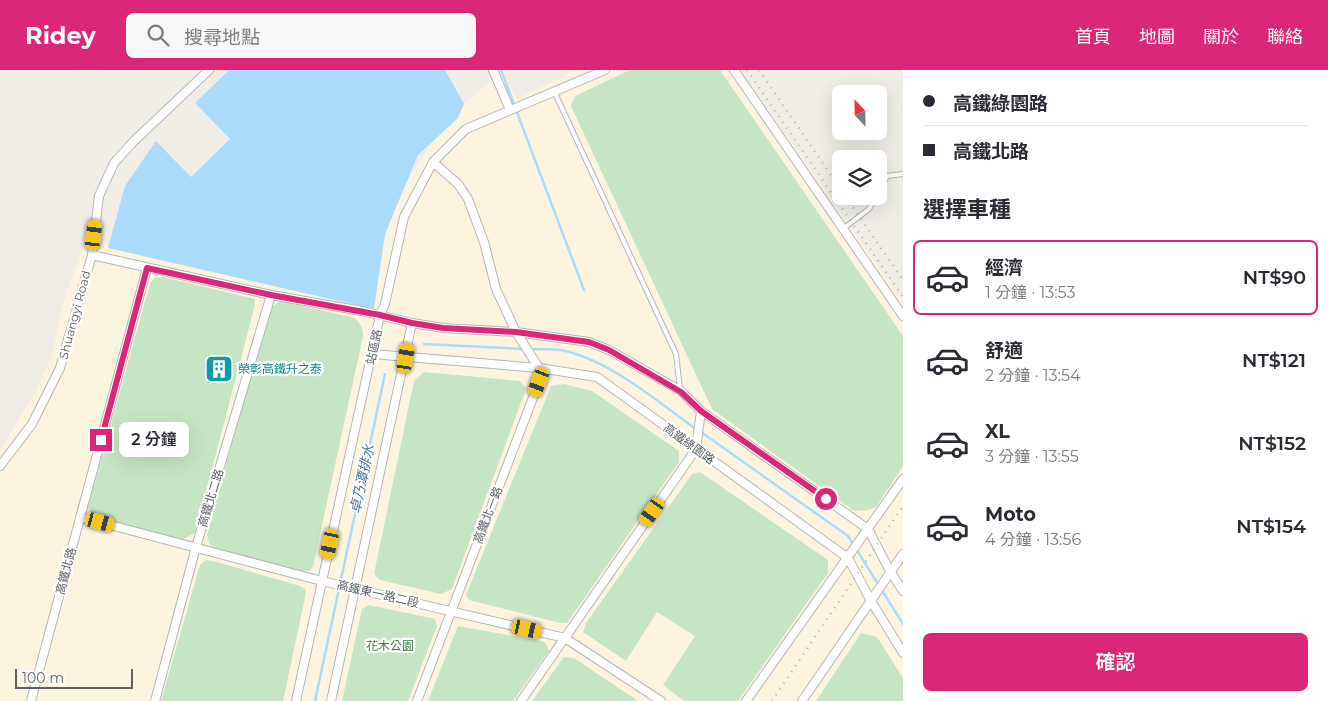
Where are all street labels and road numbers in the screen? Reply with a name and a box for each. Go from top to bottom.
street label: Shuangyi Road [55,269,94,361]
street label: 站區路 [362,328,385,366]
street label: 高鐵綠園路 [661,420,718,467]
street label: 高鐵北二路 [195,467,226,529]
street label: 高鐵北一路 [470,484,505,546]
street label: 高鐵北路 [52,546,79,596]
street label: 高鐵東一路二段 [335,577,421,610]

